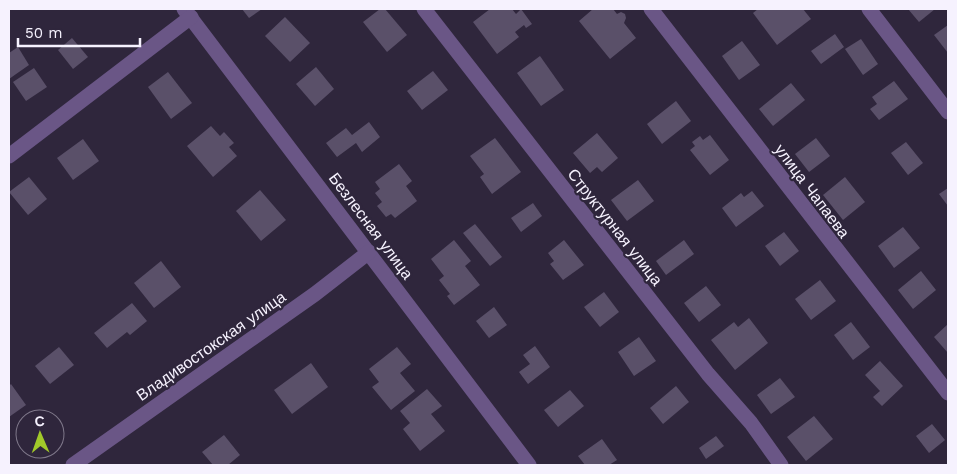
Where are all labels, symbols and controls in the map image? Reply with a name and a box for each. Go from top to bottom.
scale bar [18,15,140,47]
text: 50 m [25,24,62,42]
street label: улица Чапаева [771,140,854,242]
street label: Структурная улица [564,165,667,289]
street label: Безлесная улица [325,169,417,283]
street label: Владивостокская улица [133,287,289,405]
north arrow [15,409,65,459]
text: С [34,413,45,429]

